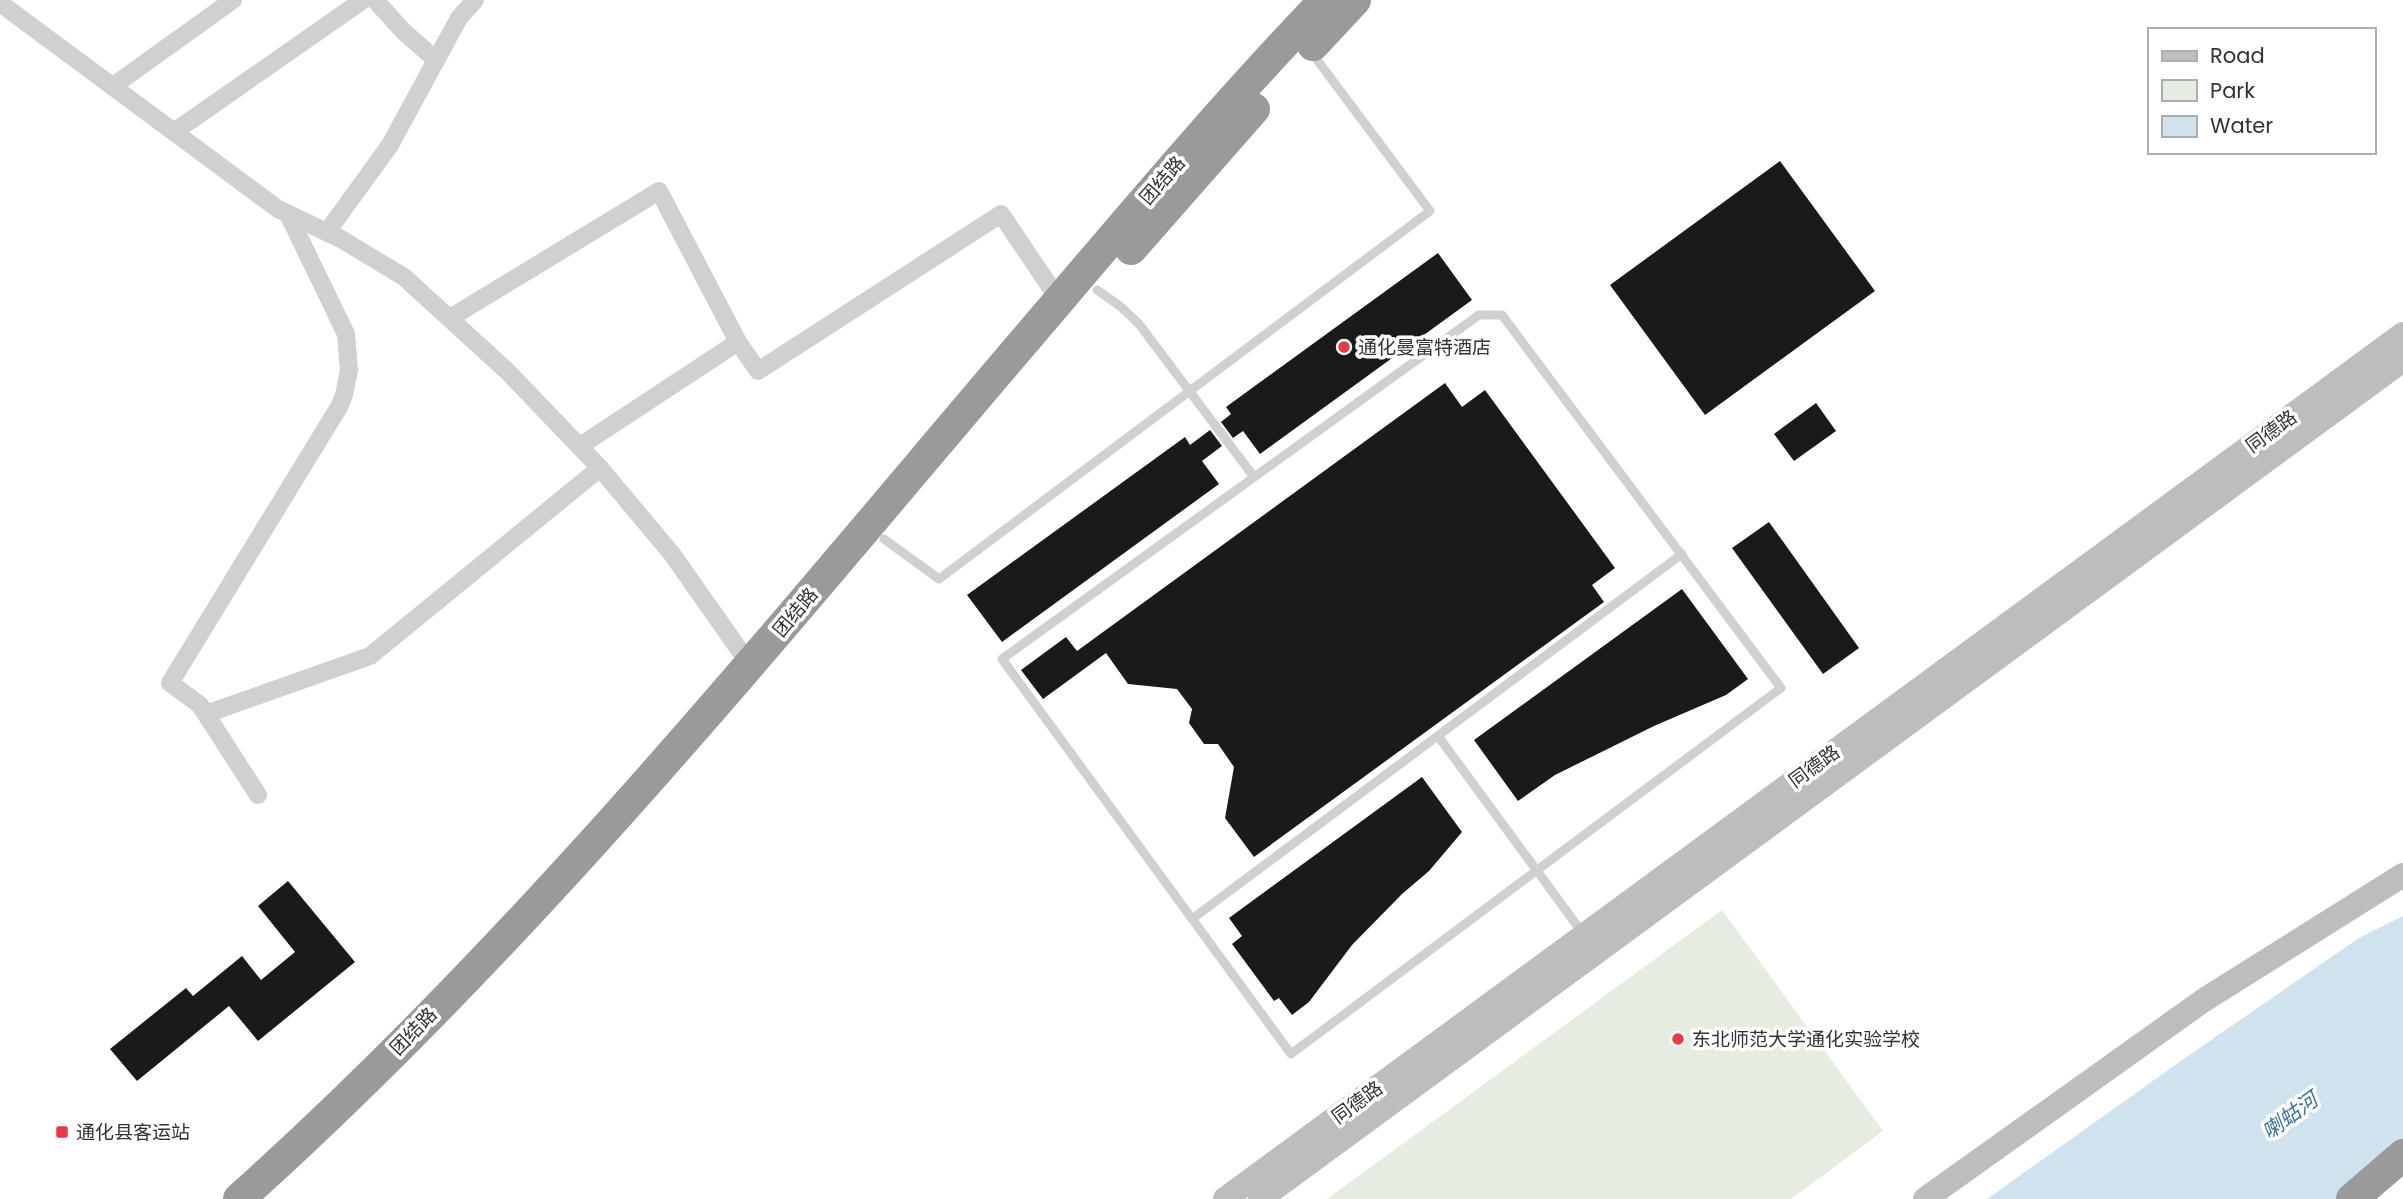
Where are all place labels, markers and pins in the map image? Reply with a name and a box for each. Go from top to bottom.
place label: 通化曼富特酒店 [1358,334,1491,361]
marker: 通化曼富特酒店 [1336,339,1352,355]
place label: 东北师范大学通化实验学校 [1692,1026,1920,1053]
marker: 东北师范大学通化实验学校 [1670,1031,1686,1047]
place label: 通化县客运站 [76,1119,190,1146]
marker: 通化县客运站 [54,1124,70,1140]

